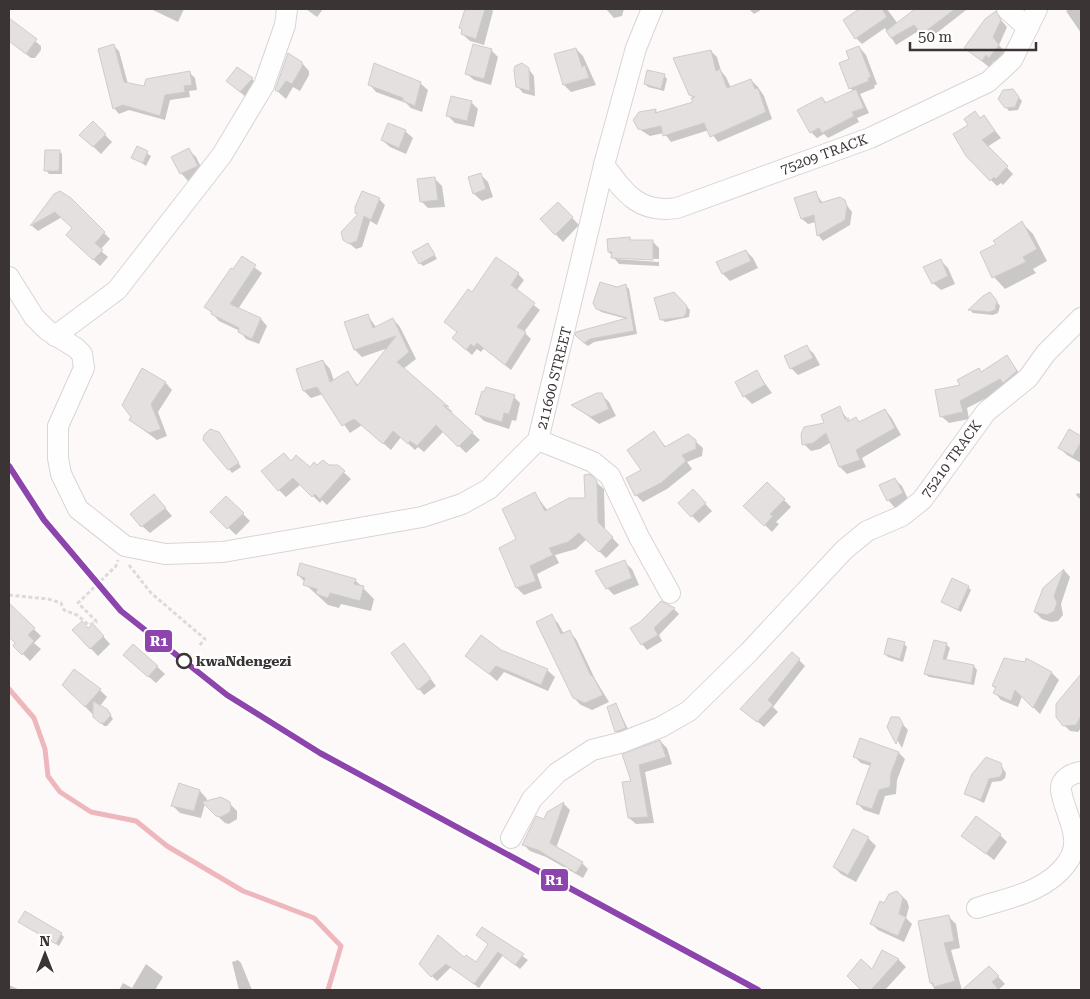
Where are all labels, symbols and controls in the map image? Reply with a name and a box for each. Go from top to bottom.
scale bar [910,20,1036,52]
text: 50 m [918,28,953,46]
street label: 75209 TRACK [778,131,870,177]
street label: 211600 STREET [533,325,575,431]
street label: 75210 TRACK [918,417,984,501]
line badge: R1 [144,629,173,653]
text: R1 [150,633,168,649]
marker: kwaNdengezi [176,653,192,669]
place label: kwaNdengezi [196,653,292,669]
line badge: R1 [540,868,569,892]
text: R1 [545,872,563,888]
north arrow [20,929,70,979]
text: N [40,933,51,949]

